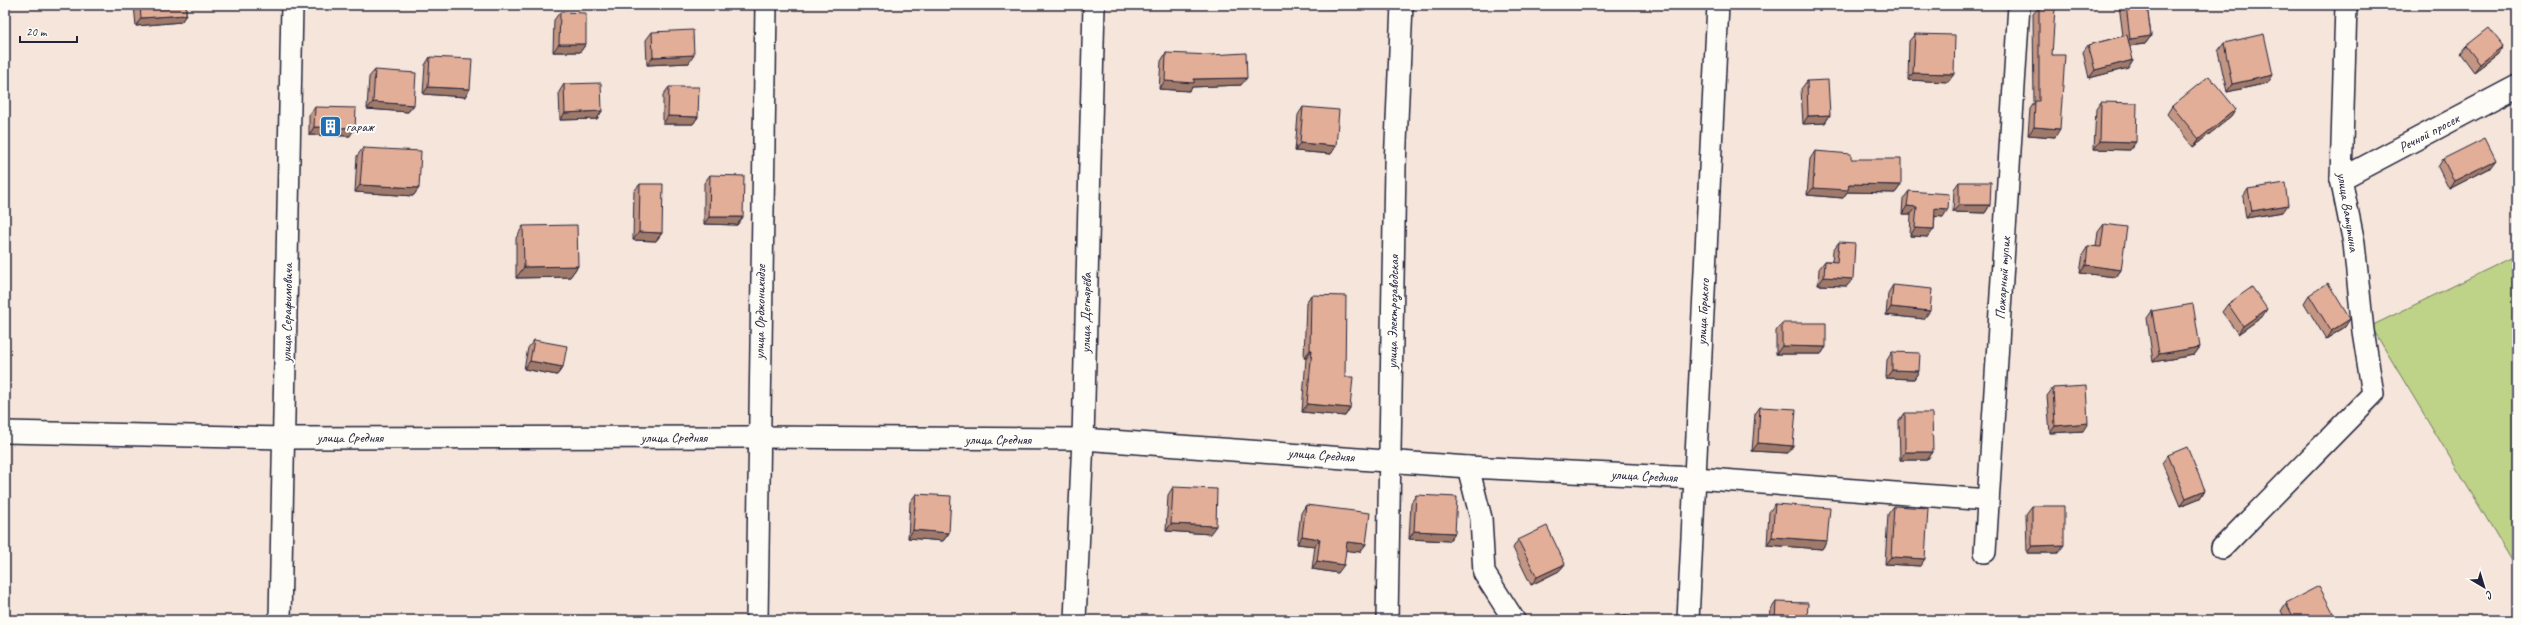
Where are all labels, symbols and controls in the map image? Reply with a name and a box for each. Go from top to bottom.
scale bar [20,18,77,44]
text: 20 m [26,24,48,40]
street label: Речной просек [2396,109,2464,156]
building icon: гараж [317,113,343,139]
place label: гараж [346,118,375,135]
street label: улица Ватутина [2333,170,2363,254]
street label: Пожарный тупик [1992,235,2014,320]
street label: улица Электрозаводская [1383,254,1403,370]
street label: улица Серафимовича [278,262,296,364]
street label: улица Орджоникидзе [751,263,769,360]
street label: улица Дегтярёва [1077,272,1095,354]
street label: улица Горького [1693,277,1713,347]
street label: улица Средняя [316,429,384,446]
street label: улица Средняя [640,429,708,446]
street label: улица Средняя [964,431,1032,448]
street label: улица Средняя [1286,444,1356,466]
street label: улица Средняя [1609,466,1679,486]
north arrow [2464,567,2504,607]
text: С [2482,588,2497,603]

